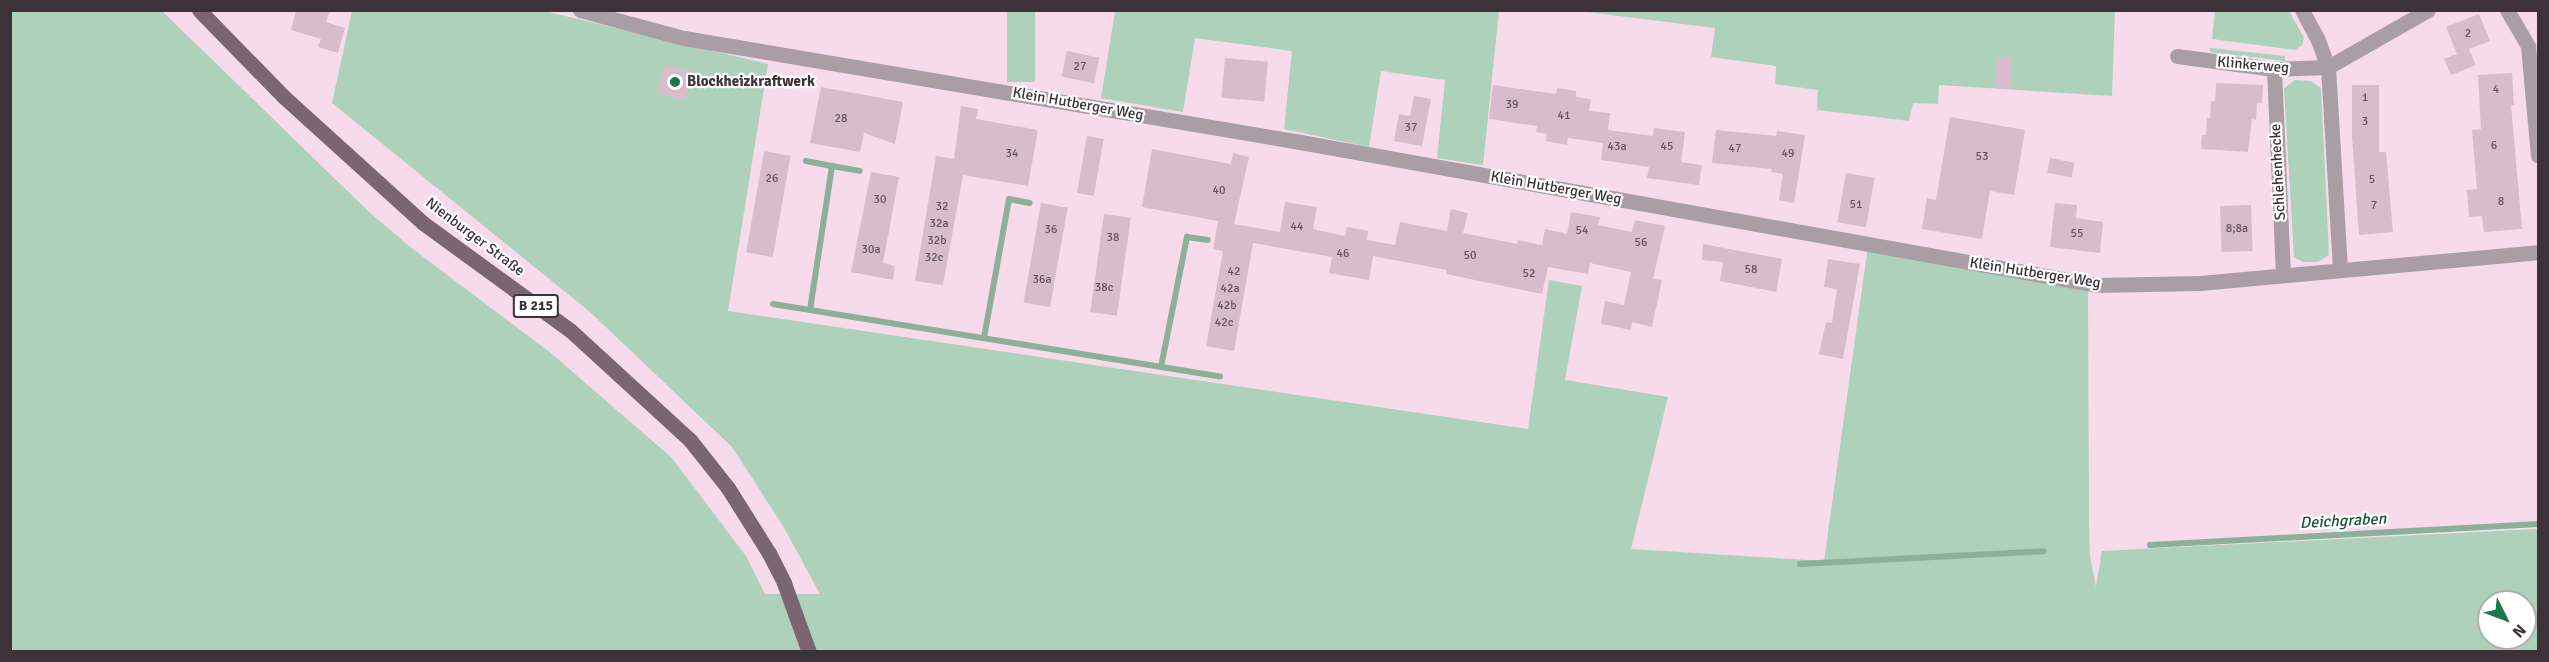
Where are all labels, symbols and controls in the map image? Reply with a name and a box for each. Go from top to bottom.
house number: 2 [2465,27,2471,41]
street label: Klinkerweg [2216,53,2290,77]
house number: 27 [1074,60,1086,74]
place label: Blockheizkraftwerk [687,73,815,91]
marker: Blockheizkraftwerk [668,75,682,89]
house number: 4 [2493,83,2499,97]
street label: Klein Hutberger Weg [1011,84,1145,124]
house number: 1 [2362,91,2368,105]
house number: 39 [1506,98,1518,112]
house number: 41 [1558,109,1570,123]
house number: 28 [835,112,847,126]
house number: 3 [2362,115,2368,129]
house number: 37 [1405,121,1417,135]
street label: Schlehenhecke [2266,123,2290,221]
house number: 6 [2491,139,2497,153]
house number: 43a [1607,140,1627,154]
house number: 45 [1661,140,1673,154]
house number: 47 [1729,142,1741,156]
house number: 34 [1006,147,1018,161]
house number: 49 [1782,147,1794,161]
house number: 53 [1976,150,1988,164]
street label: Klein Hutberger Weg [1489,168,1623,208]
house number: 26 [766,172,778,186]
house number: 5 [2369,173,2375,187]
house number: 40 [1213,184,1225,198]
house number: 30 [874,193,886,207]
street label: Nienburger Straße [422,194,528,280]
house number: 8 [2498,195,2504,209]
house number: 51 [1850,198,1862,212]
house number: 7 [2371,199,2377,213]
house number: 32 [936,200,948,214]
house number: 32a [929,217,949,231]
house number: 44 [1291,220,1303,234]
house number: 8;8a [2226,222,2248,236]
house number: 36 [1045,223,1057,237]
house number: 54 [1576,224,1588,238]
house number: 55 [2071,227,2083,241]
house number: 38 [1107,231,1119,245]
house number: 32b [927,234,947,248]
house number: 56 [1635,236,1647,250]
house number: 30a [861,243,881,257]
house number: 46 [1337,247,1349,261]
house number: 50 [1464,249,1476,263]
house number: 32c [925,251,943,265]
street label: Klein Hutberger Weg [1968,254,2102,292]
house number: 58 [1745,263,1757,277]
house number: 42 [1228,265,1240,279]
house number: 52 [1523,267,1535,281]
house number: 36a [1032,273,1052,287]
house number: 38c [1095,281,1113,295]
house number: 42a [1220,282,1240,296]
road number: B 215 [512,295,560,317]
house number: 42b [1217,299,1237,313]
house number: 42c [1215,316,1233,330]
water label: Deichgraben [2299,509,2387,533]
north arrow [2477,590,2537,650]
text: N [2508,620,2530,642]

